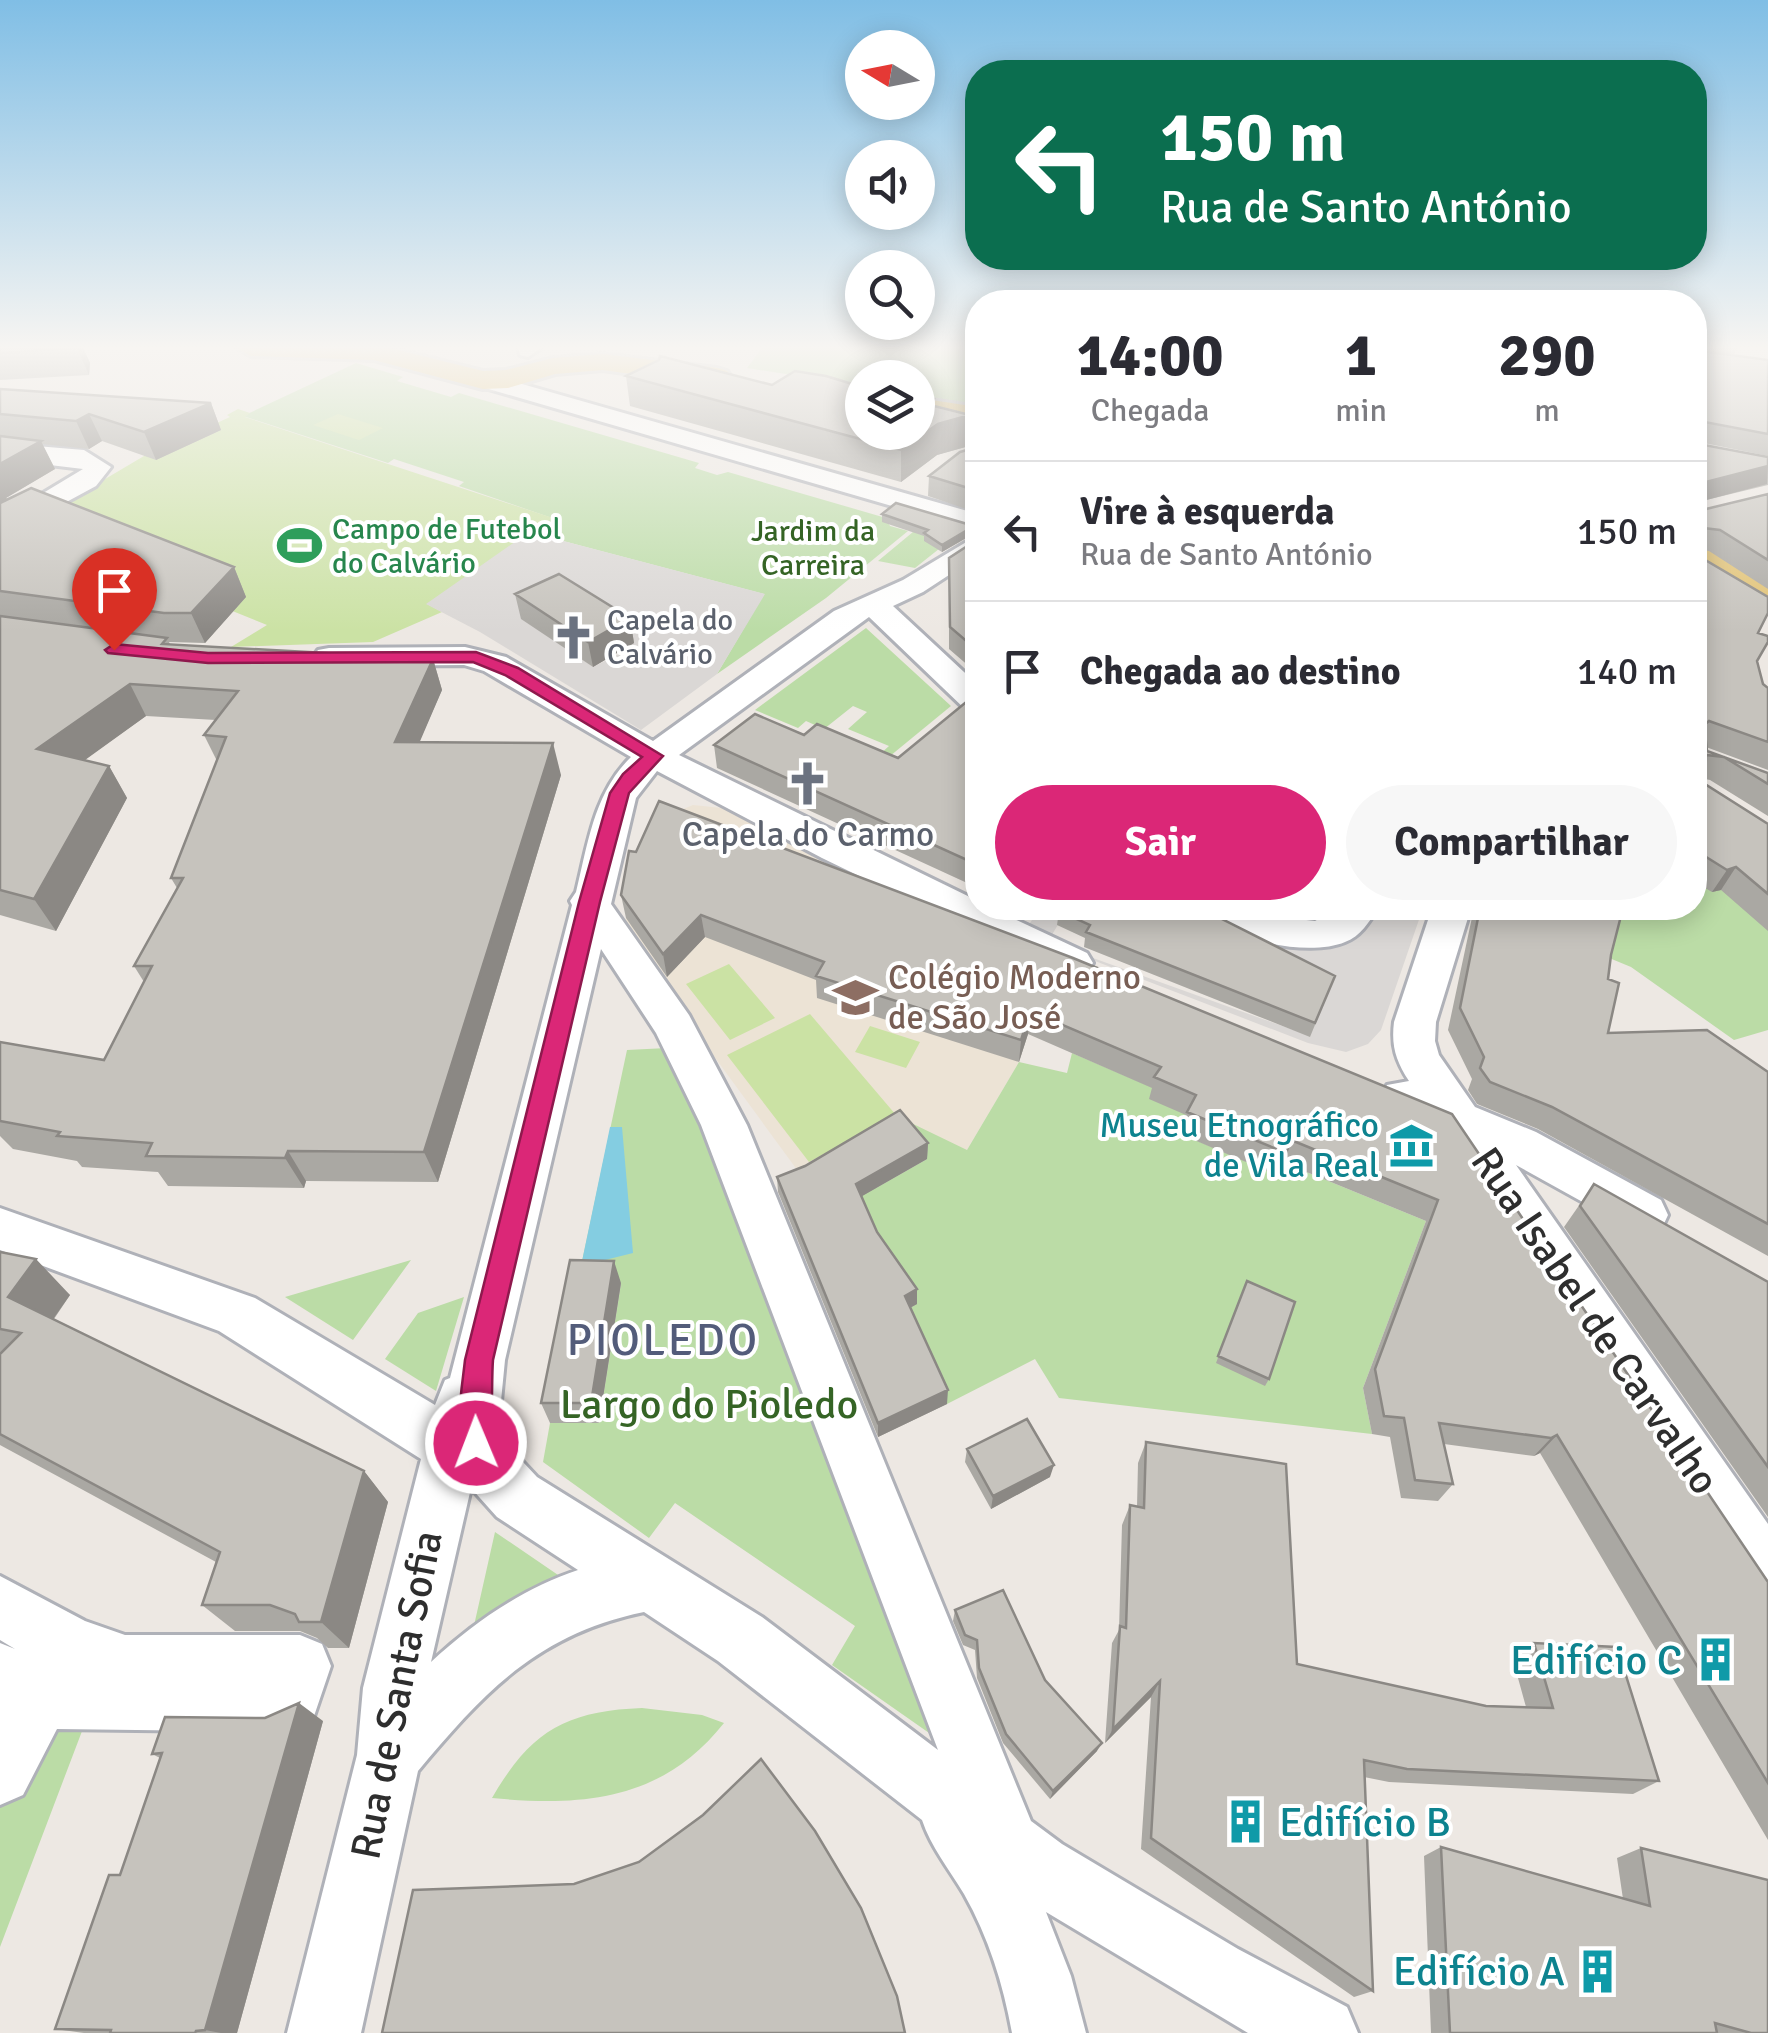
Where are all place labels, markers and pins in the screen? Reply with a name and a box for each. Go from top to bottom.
place label: Campo de Futebol do Calvário [332,511,561,582]
sports icon: Campo de Futebol do Calvário [275,522,323,570]
pin [72,548,157,651]
place label: Capela do Calvário [607,602,733,673]
church icon: Capela do Calvário [550,613,598,661]
church icon: Capela do Carmo [784,760,832,808]
place label: Capela do Carmo [682,813,934,856]
place label: Colégio Moderno de São José [888,956,1141,1039]
school or university icon: Colégio Moderno de São José [831,973,879,1021]
place label: Museu Etnográfico de Vila Real [1099,1104,1379,1187]
museum icon: Museu Etnográfico de Vila Real [1388,1121,1436,1169]
place label: Edifício C [1510,1635,1682,1686]
building icon: Edifício C [1691,1636,1739,1684]
place label: Edifício B [1279,1797,1451,1848]
building icon: Edifício B [1222,1798,1270,1846]
place label: Edifício A [1393,1946,1565,1997]
building icon: Edifício A [1574,1947,1622,1995]

